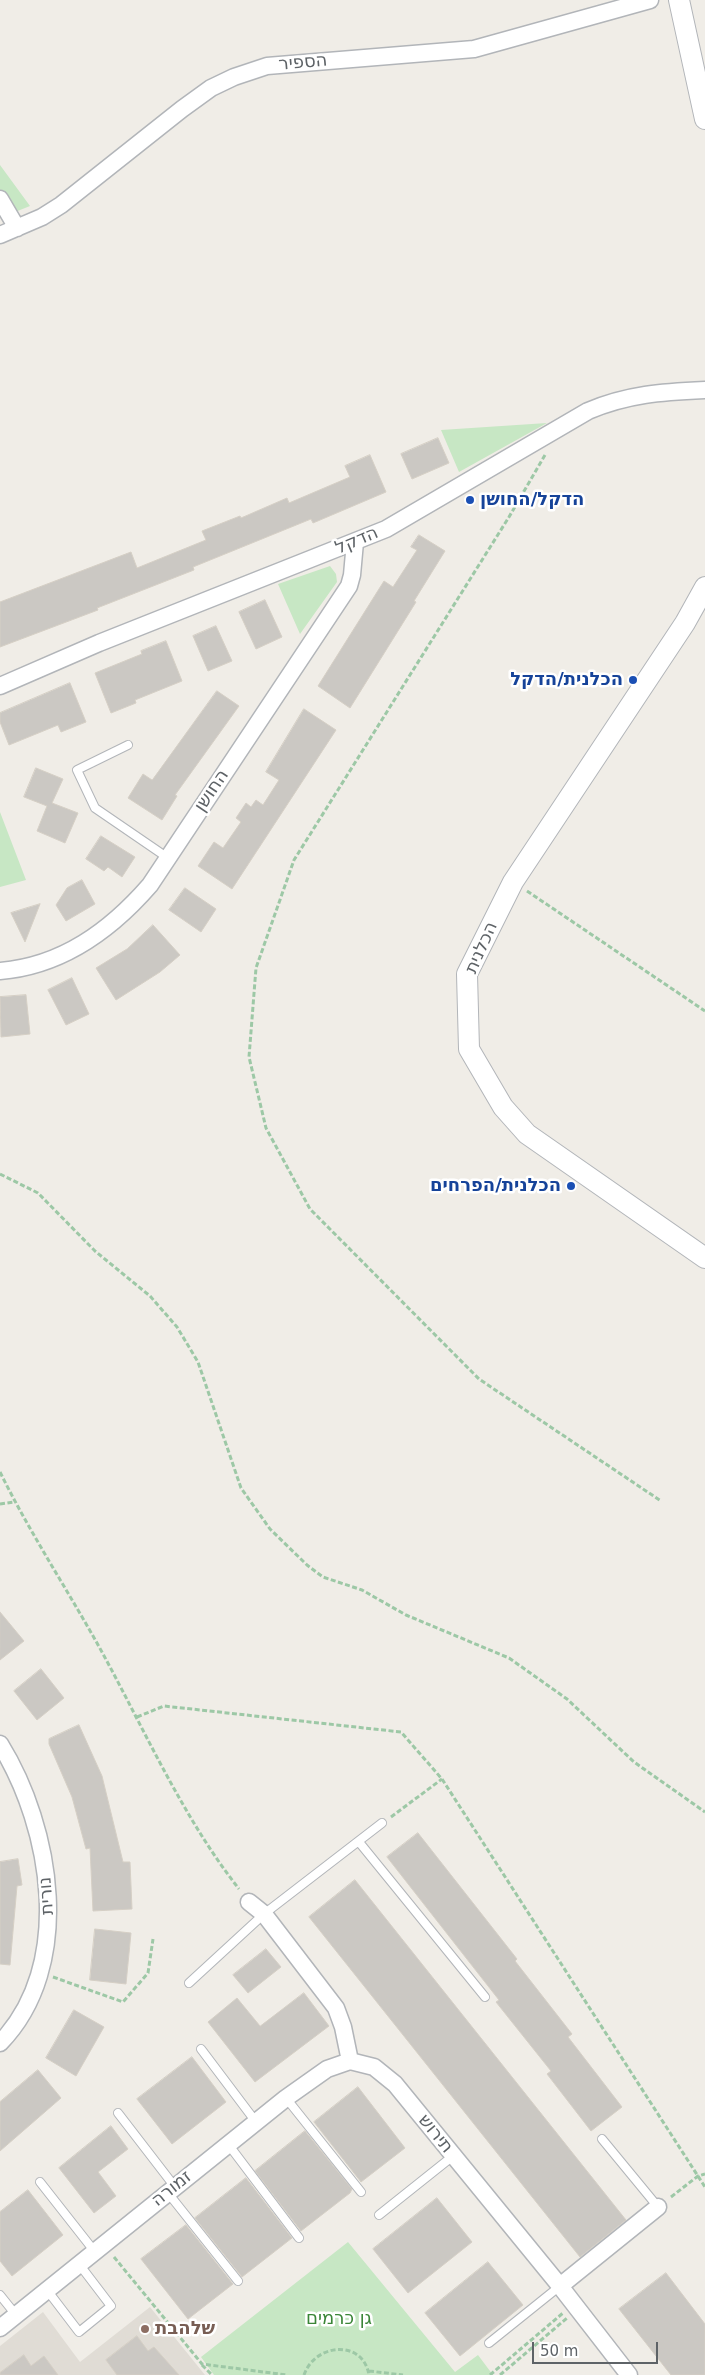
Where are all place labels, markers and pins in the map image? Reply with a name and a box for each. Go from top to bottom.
place label: הדקל/החושן [480,489,584,511]
marker: הדקל/החושן [464,494,476,506]
place label: הכלנית/הדקל [510,669,623,691]
marker: הכלנית/הדקל [627,674,639,686]
place label: הכלנית/הפרחים [430,1175,561,1197]
marker: הכלנית/הפרחים [565,1180,577,1192]
place label: שלהבת [155,2318,215,2340]
marker: שלהבת [139,2323,151,2335]

